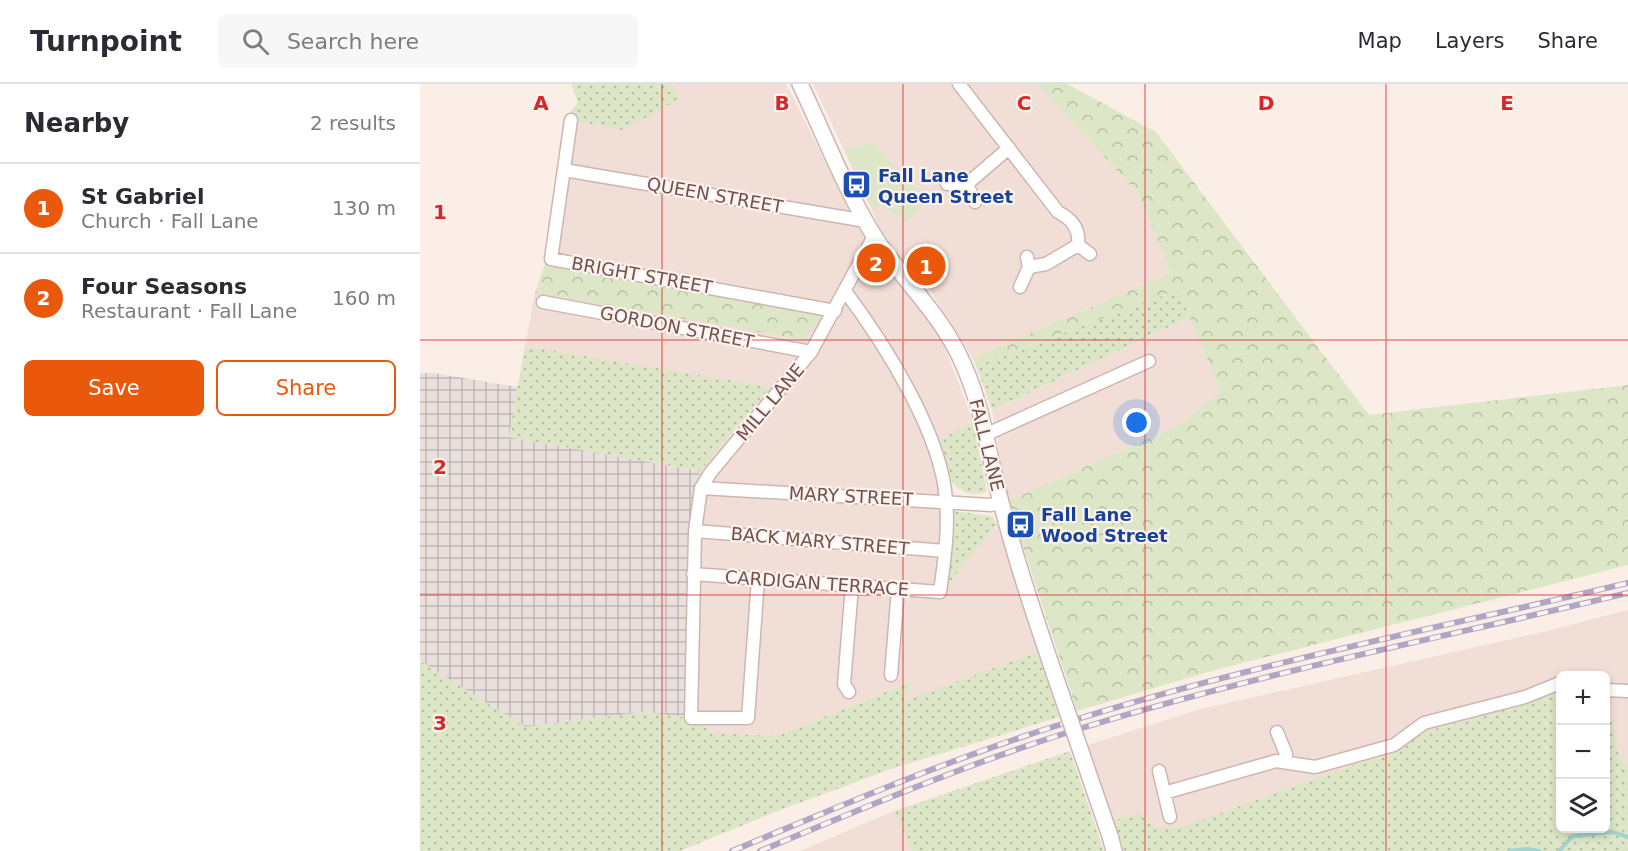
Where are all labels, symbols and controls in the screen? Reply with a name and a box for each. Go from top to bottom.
search box [218,14,638,68]
text: Turnpoint [30,25,182,58]
icon: search [239,25,272,58]
text: Search here [287,29,419,54]
text: Map [1358,29,1402,53]
text: Layers [1435,29,1504,53]
text: Share [1537,29,1598,53]
text: A [533,91,549,115]
text: B [774,91,790,115]
text: C [1017,91,1031,115]
text: D [1258,91,1274,115]
text: E [1500,91,1514,115]
text: Nearby [24,108,129,138]
text: 2 results [310,111,396,135]
place label: Fall Lane Queen Street [878,165,1013,207]
bus stop icon: Fall Lane Queen Street [841,169,873,201]
street label: QUEEN STREET [645,173,786,217]
text: St Gabriel [81,184,205,209]
text: 1 [37,196,50,220]
text: 130 m [332,196,396,220]
text: 1 [433,200,447,224]
text: Church · Fall Lane [81,209,259,233]
pin: 2 [856,240,896,285]
pin: 1 [906,244,946,288]
street label: BRIGHT STREET [570,252,715,298]
text: Four Seasons [81,274,247,299]
text: 2 [37,286,50,310]
text: 160 m [332,286,396,310]
text: Restaurant · Fall Lane [81,299,297,323]
street label: GORDON STREET [598,302,757,352]
street label: MILL LANE [732,359,808,445]
button: Save [24,360,204,416]
button: Share [216,360,396,416]
street label: FALL LANE [965,397,1009,493]
your location [1122,408,1151,437]
text: 2 [433,455,447,479]
street label: MARY STREET [788,482,915,510]
place label: Fall Lane Wood Street [1041,504,1168,546]
bus stop icon: Fall Lane Wood Street [1004,508,1036,540]
street label: BACK MARY STREET [730,523,911,559]
street label: CARDIGAN TERRACE [724,566,910,600]
map controls [1556,671,1610,833]
button: + [1556,671,1610,725]
text: 3 [433,711,447,735]
button: − [1556,725,1610,779]
button: layers [1556,779,1610,833]

